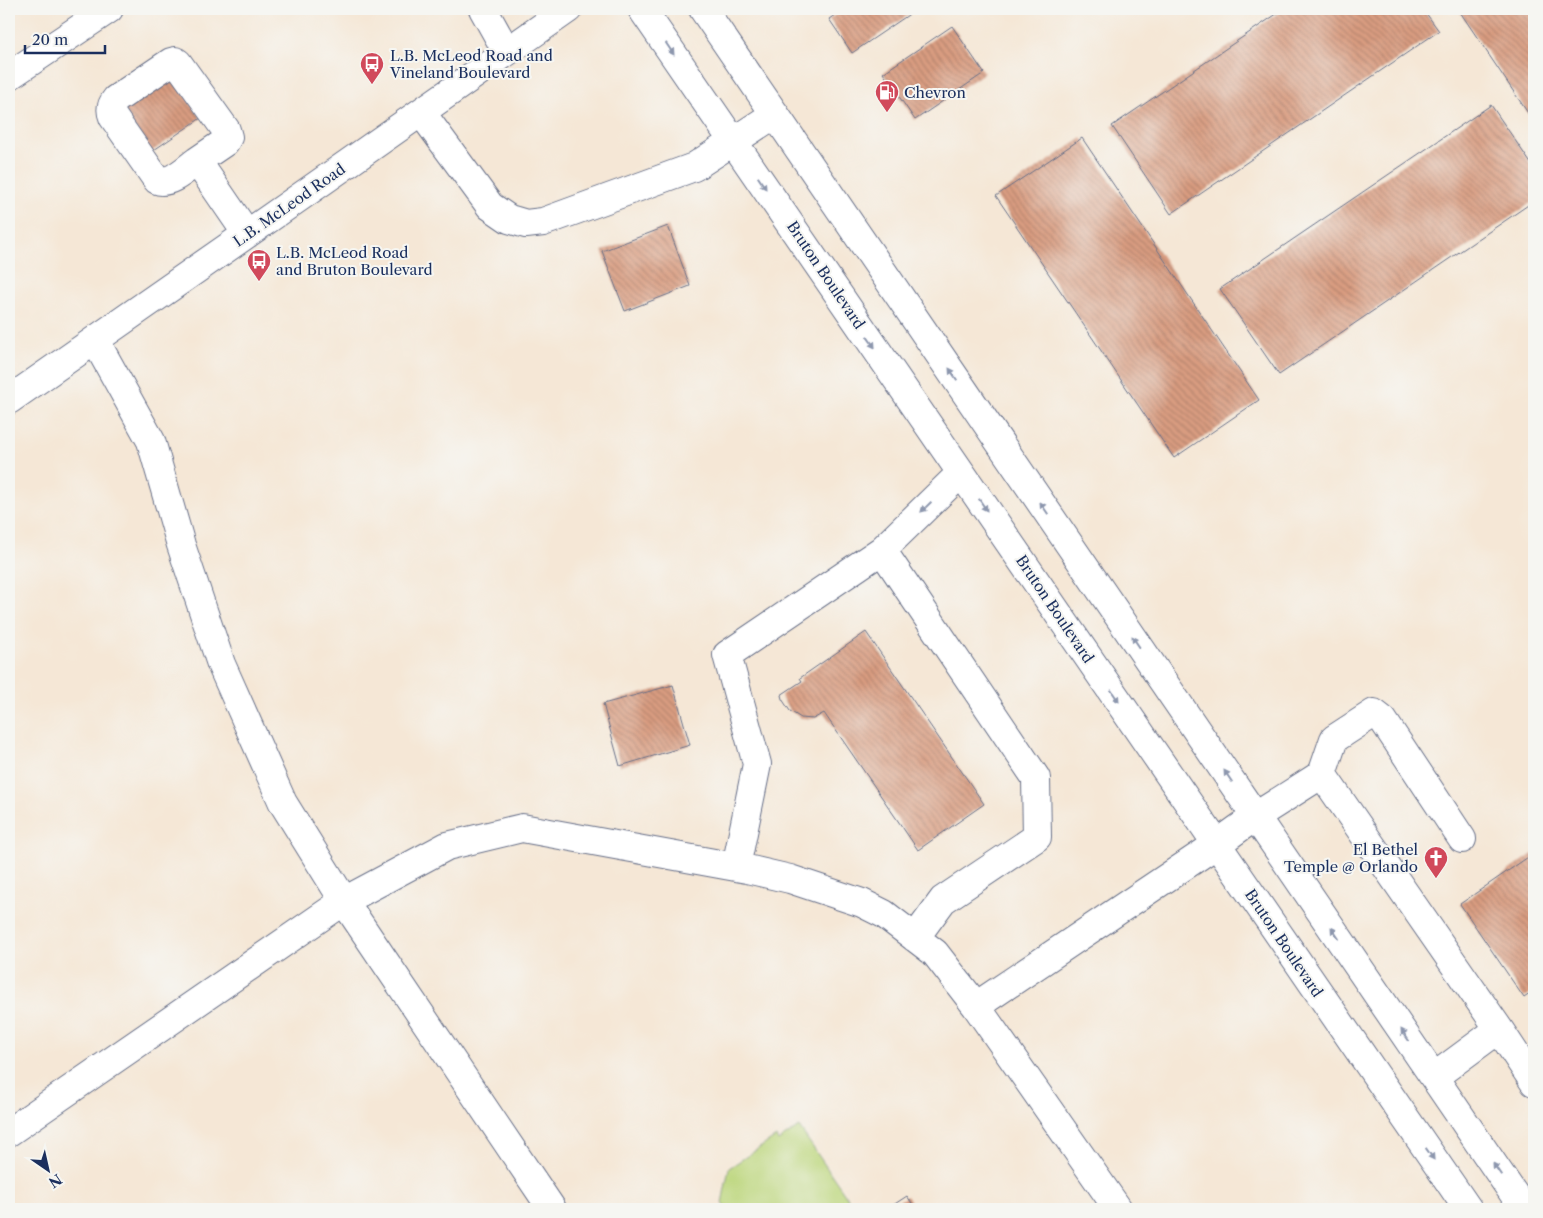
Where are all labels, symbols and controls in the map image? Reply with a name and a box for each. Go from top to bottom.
scale bar [25,22,105,54]
text: 20 m [32,30,68,49]
one-way arrow [665,42,675,56]
place label: L.B. McLeod Road and Vineland Boulevard [389,46,553,82]
bus stop icon: L.B. McLeod Road and Vineland Boulevard [359,51,385,85]
fuel station icon: Chevron [874,79,900,113]
place label: Chevron [904,83,967,102]
street label: L.B. McLeod Road [229,159,349,251]
one-way arrow [757,176,767,190]
street label: Bruton Boulevard [783,217,869,333]
place label: L.B. McLeod Road and Bruton Boulevard [276,243,433,279]
bus stop icon: L.B. McLeod Road and Bruton Boulevard [246,248,272,282]
one-way arrow [866,335,876,349]
one-way arrow [948,367,958,380]
one-way arrow [978,498,988,511]
one-way arrow [921,501,933,513]
one-way arrow [1039,501,1049,515]
street label: Bruton Boulevard [1012,551,1098,667]
one-way arrow [1131,635,1141,649]
one-way arrow [1110,690,1120,703]
one-way arrow [1223,769,1233,783]
place label: El Bethel Temple @ Orlando [1284,840,1419,876]
church icon: El Bethel Temple @ Orlando [1423,845,1449,879]
street label: Bruton Boulevard [1241,885,1327,1001]
one-way arrow [1330,926,1340,939]
one-way arrow [1400,1028,1410,1042]
north arrow [22,1146,72,1196]
one-way arrow [1425,1148,1435,1161]
one-way arrow [1492,1162,1502,1176]
text: N [45,1170,65,1192]

